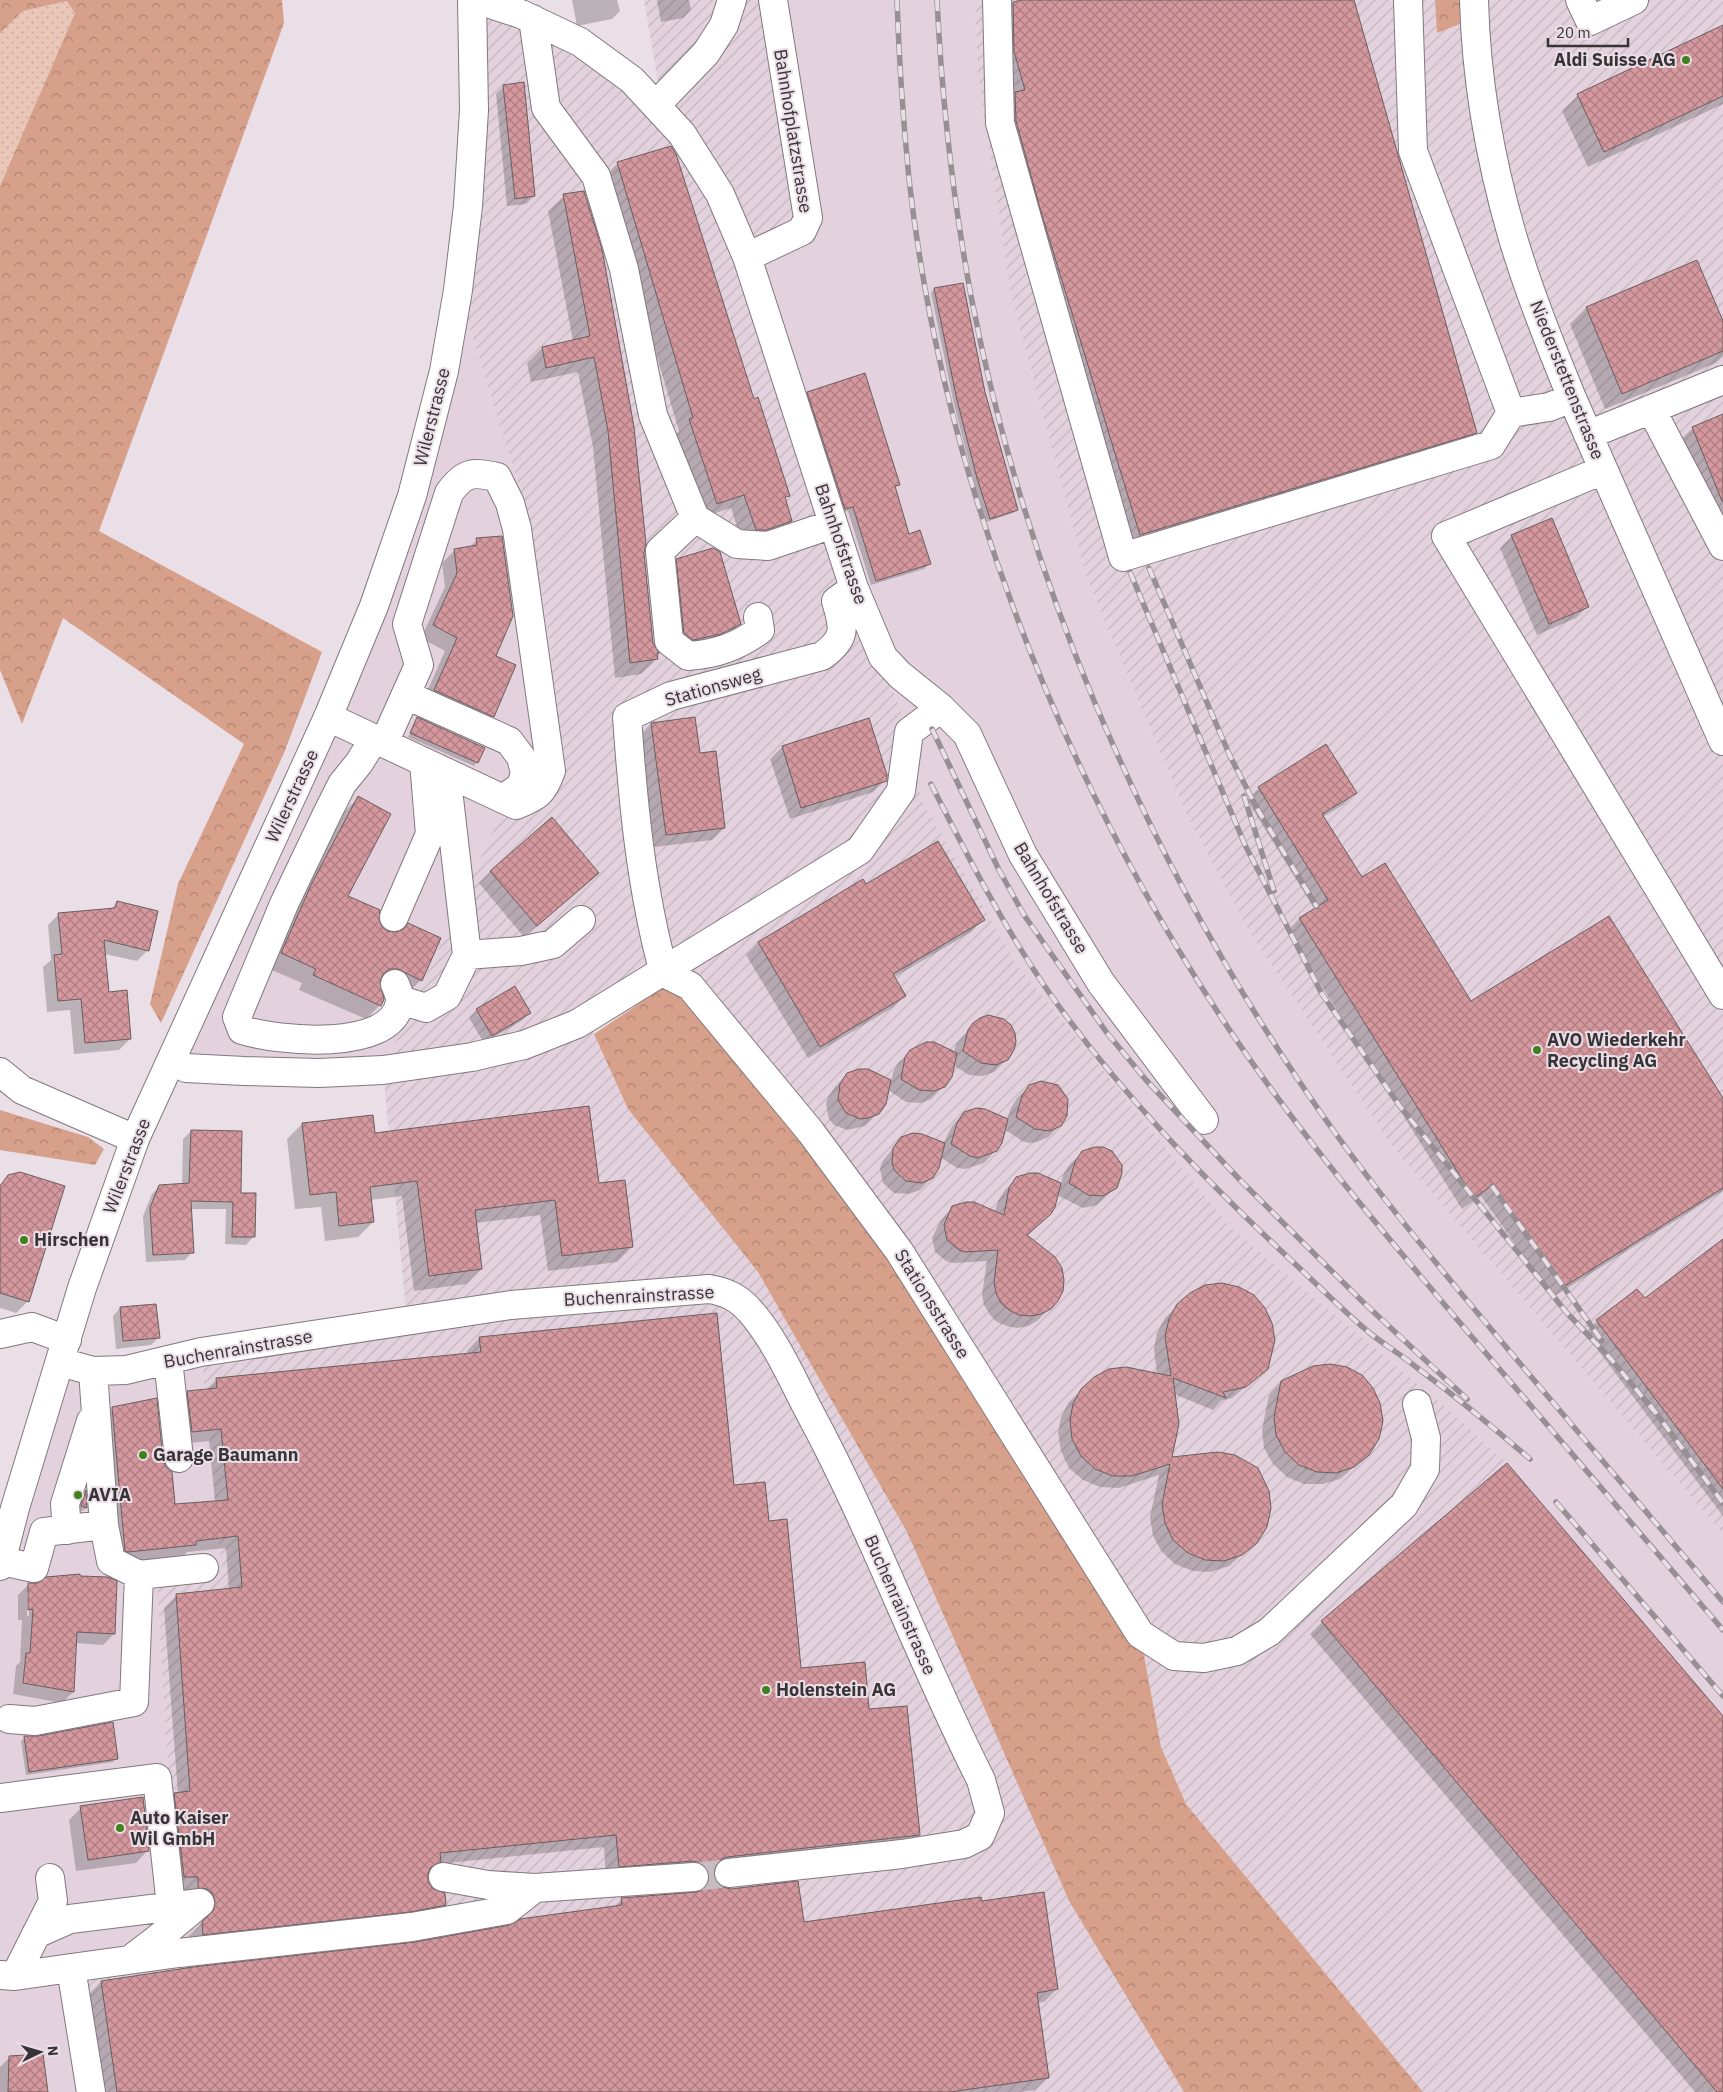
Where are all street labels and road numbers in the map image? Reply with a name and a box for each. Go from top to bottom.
street label: Bahnhofplatzstrasse [769,47,818,215]
street label: Niederstettenstrasse [1525,297,1610,463]
street label: Wilerstrasse [408,365,455,468]
street label: Bahnhofstrasse [810,480,873,607]
street label: Stationsweg [662,662,764,711]
street label: Wilerstrasse [260,745,323,846]
street label: Bahnhofstrasse [1009,838,1094,958]
street label: Wilerstrasse [98,1115,155,1217]
street label: Stationsstrasse [890,1245,975,1363]
street label: Buchenrainstrasse [563,1280,715,1311]
street label: Buchenrainstrasse [162,1324,314,1373]
street label: Buchenrainstrasse [859,1531,942,1678]

